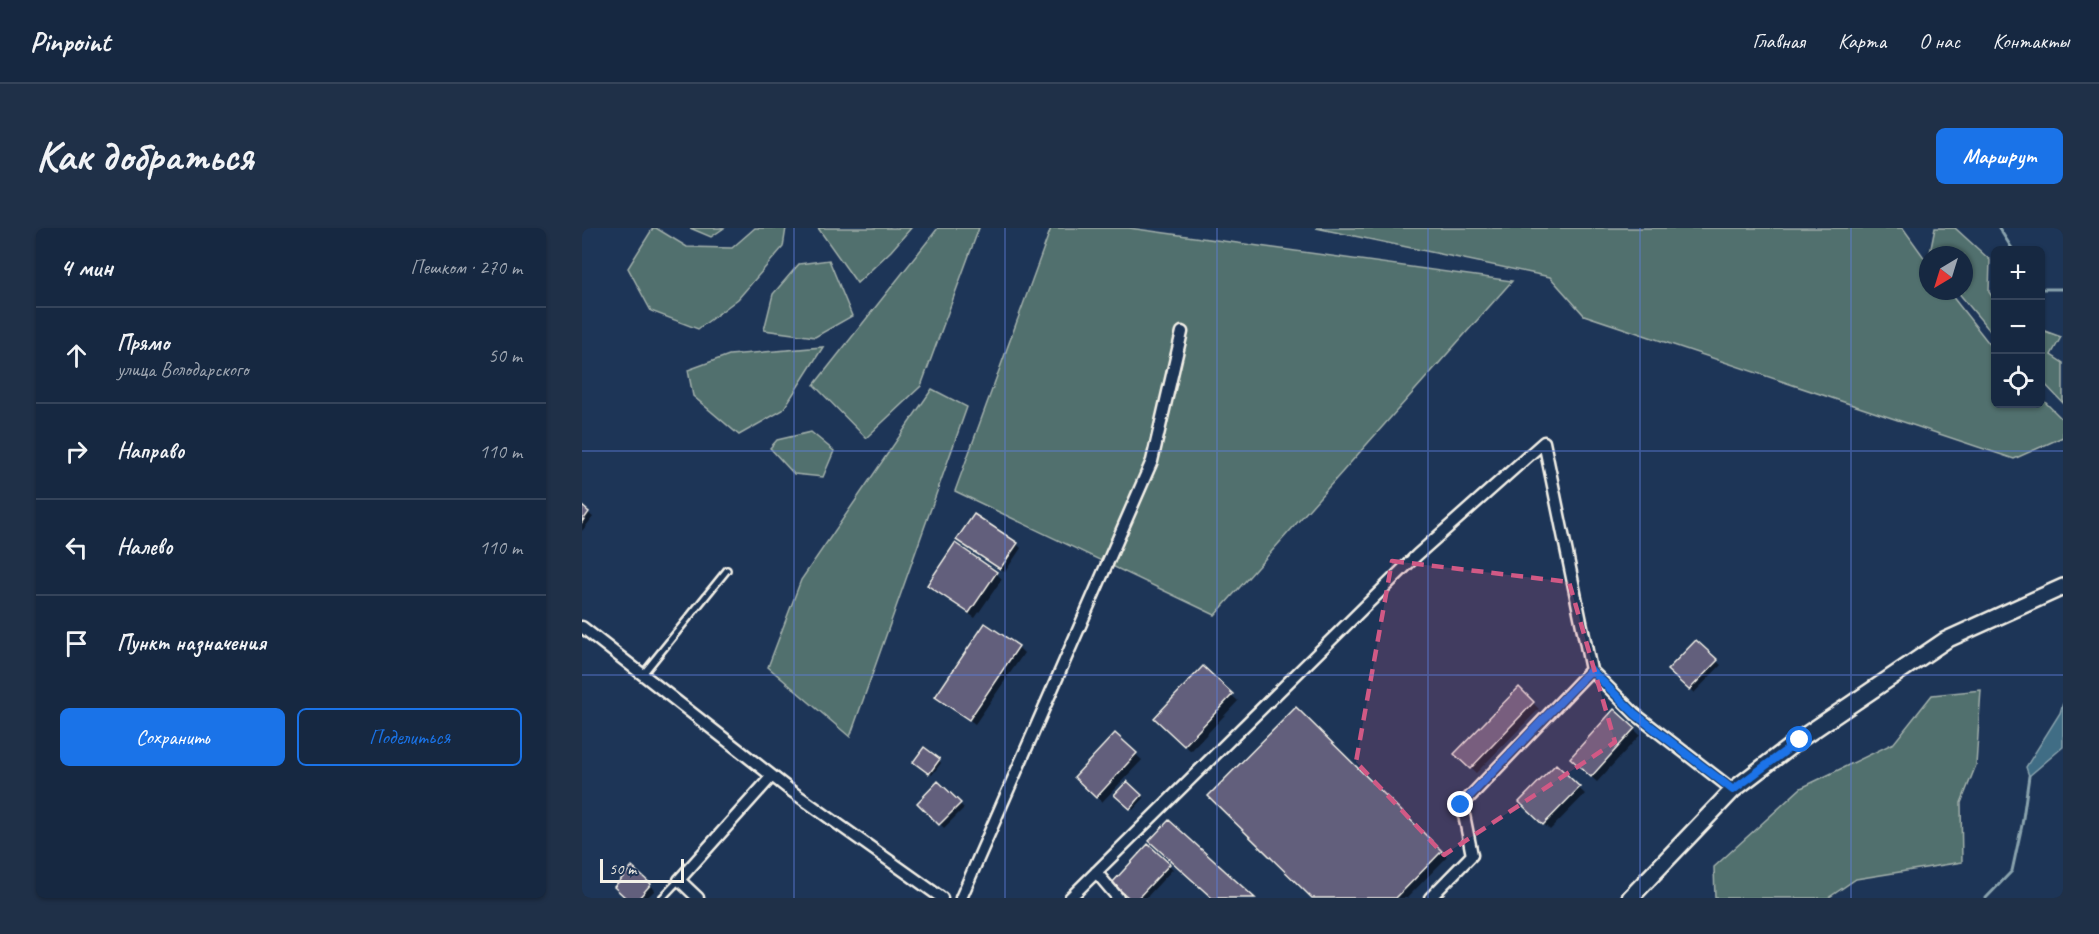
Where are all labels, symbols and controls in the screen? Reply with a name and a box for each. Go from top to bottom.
text: Pinpoint [30,24,110,59]
text: Главная [1752,28,1805,54]
text: Карта [1838,28,1886,54]
text: О нас [1919,28,1960,54]
text: Контакты [1993,28,2069,54]
button: Маршрут [1936,128,2063,184]
text: Как добраться [36,130,253,183]
north arrow [1919,246,1973,300]
map controls [1991,246,2045,408]
button: + [1991,246,2045,300]
text: 4 мин [60,251,113,284]
text: Пешком · 270 m [410,255,522,280]
button: − [1991,300,2045,354]
text: Прямо [117,329,169,357]
icon: ahead [60,339,93,372]
text: 50 m [488,343,522,368]
button: locate [1991,354,2045,408]
text: улица Володарского [117,357,248,382]
icon: right [60,435,93,468]
text: Направо [117,437,184,465]
text: 110 m [479,439,522,464]
icon: left [60,531,93,564]
text: Налево [117,533,173,561]
text: 110 m [479,535,522,560]
icon: arrive [60,627,93,660]
text: Пункт назначения [117,629,266,657]
button: Сохранить [60,708,285,766]
button: Поделиться [297,708,522,766]
route start [1786,726,1812,752]
route end [1447,791,1473,817]
scale bar [600,856,684,884]
text: 50 m [609,859,636,879]

